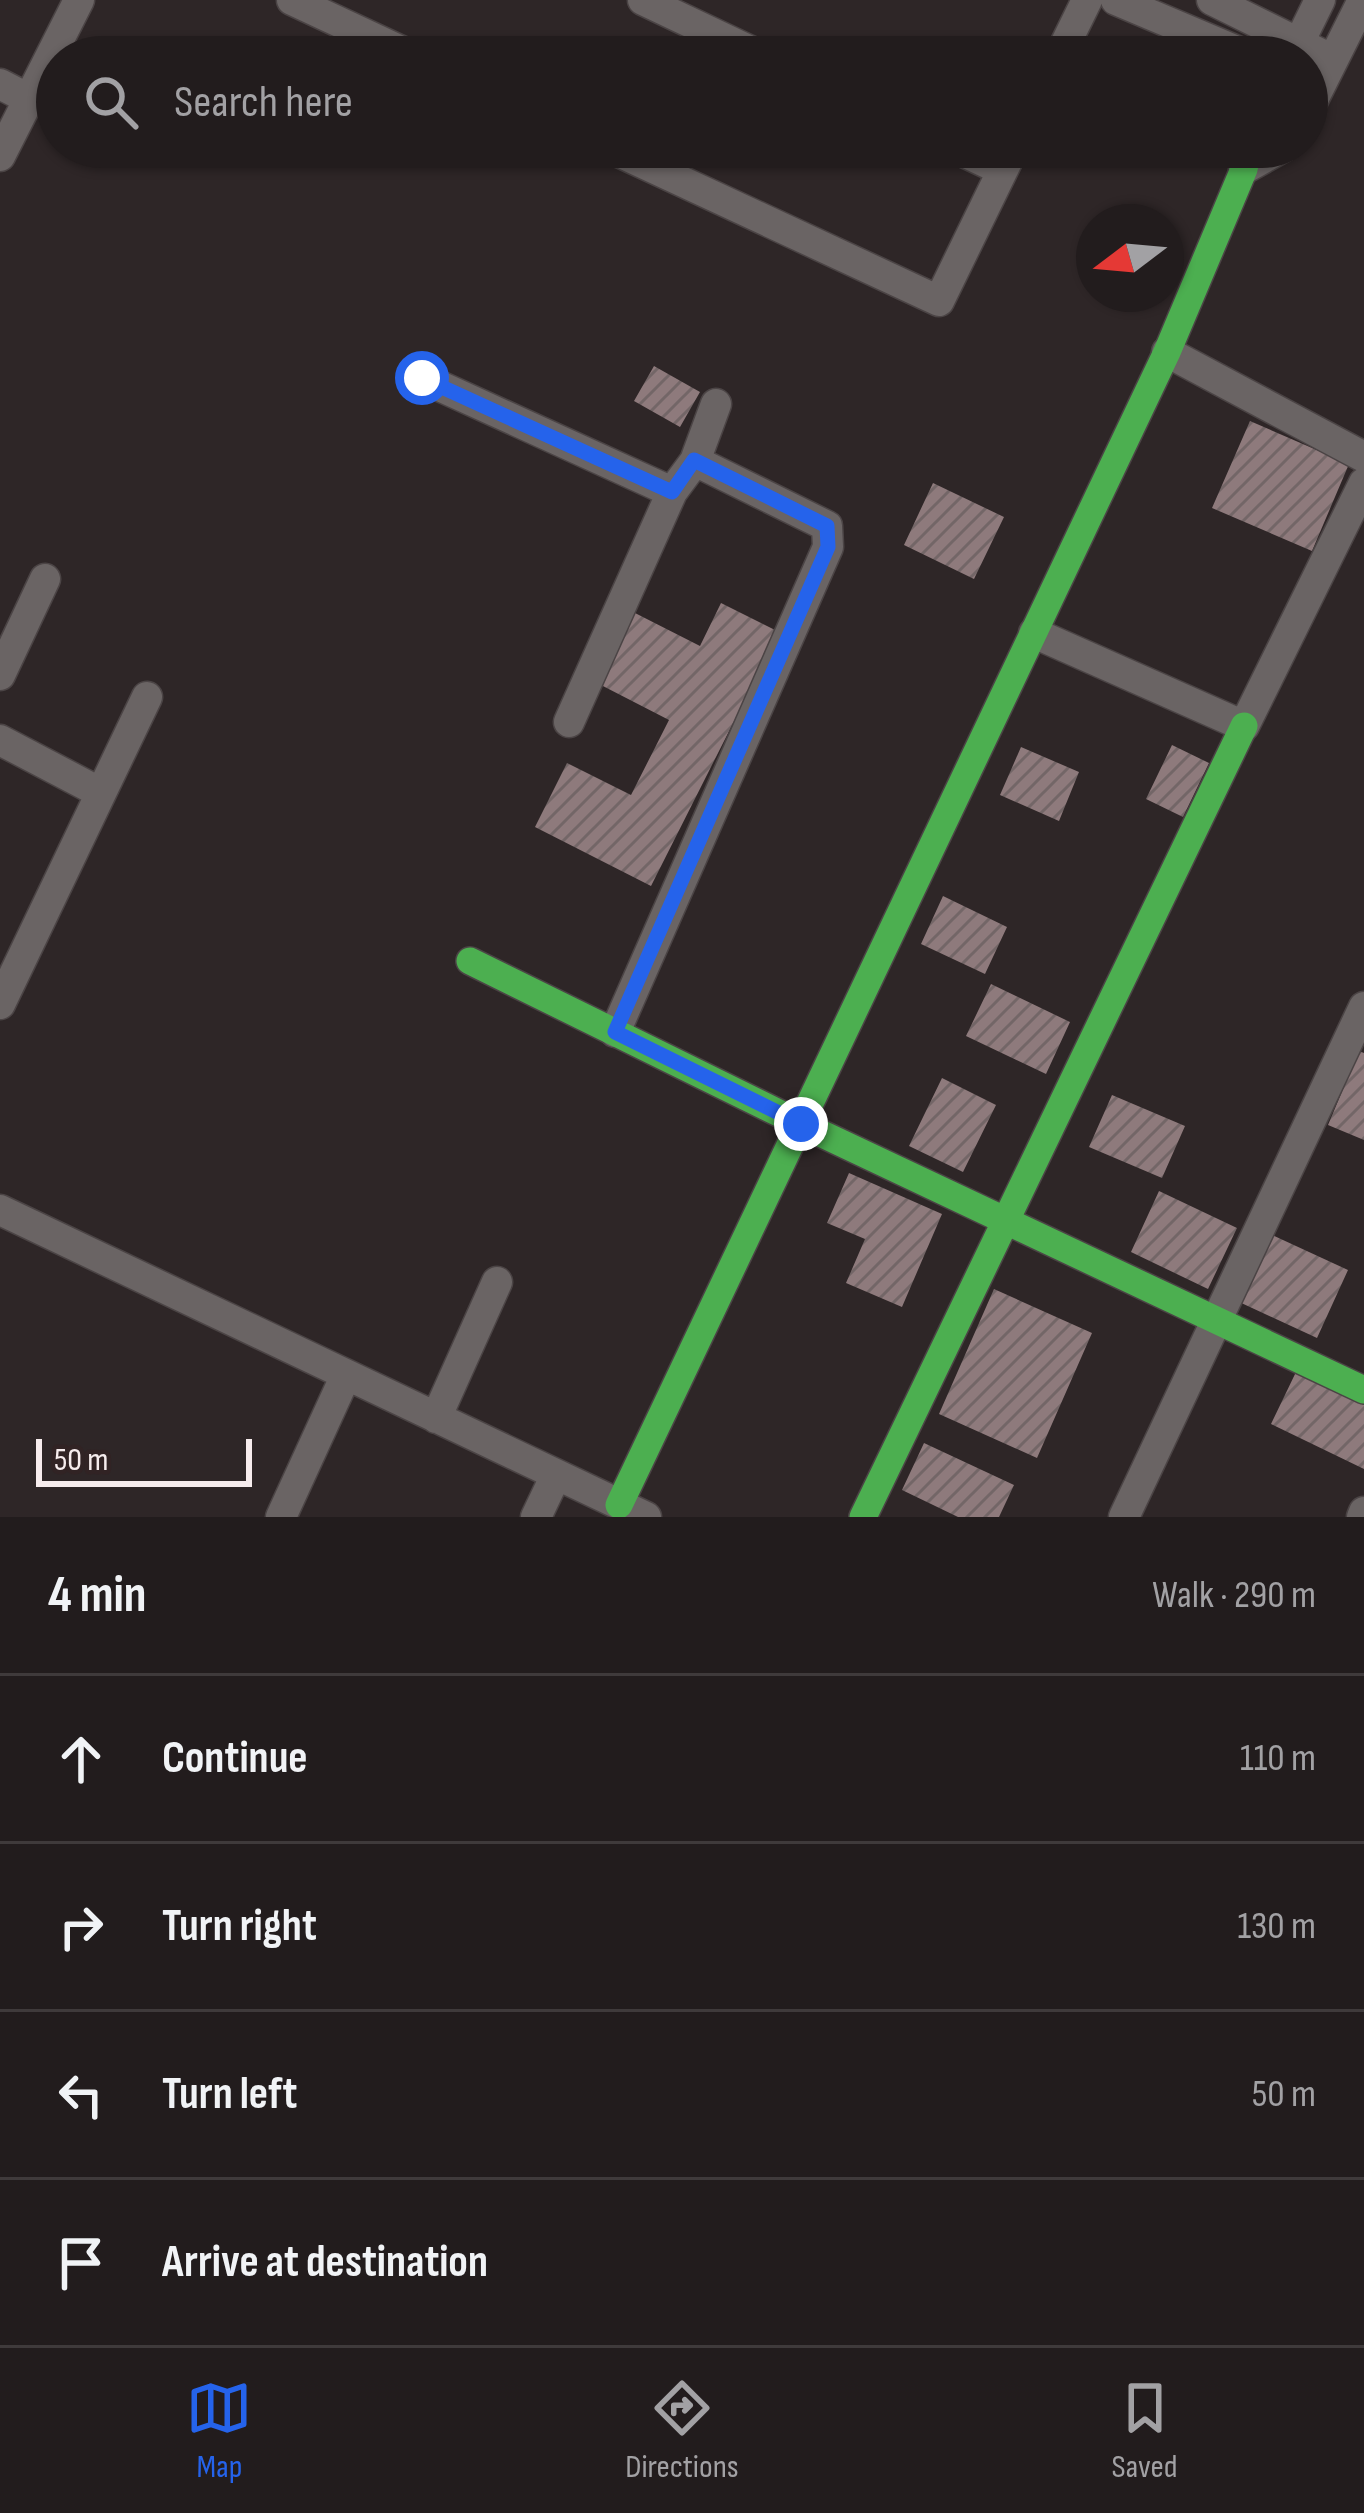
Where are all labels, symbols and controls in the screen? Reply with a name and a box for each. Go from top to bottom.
search box [36,36,1328,168]
icon: search [78,69,144,135]
text: Search here [174,75,353,130]
north arrow [1076,204,1184,312]
route start [395,351,449,405]
route end [774,1097,828,1151]
scale bar [36,1433,252,1486]
text: 50 m [54,1440,108,1480]
text: 4 min [48,1565,147,1626]
text: Walk · 290 m [1152,1572,1316,1619]
icon: ahead [48,1726,114,1792]
text: Continue [162,1731,308,1786]
text: 110 m [1240,1735,1316,1782]
icon: right [48,1894,114,1960]
text: Turn right [162,1899,317,1954]
text: 130 m [1237,1903,1316,1950]
icon: left [48,2062,114,2128]
text: Turn left [162,2067,297,2122]
text: 50 m [1252,2071,1316,2118]
icon: arrive [48,2230,114,2296]
text: Arrive at destination [162,2235,488,2290]
tab: Map [186,2375,252,2487]
tab: Directions [625,2375,739,2487]
tab: Saved [1111,2375,1178,2487]

